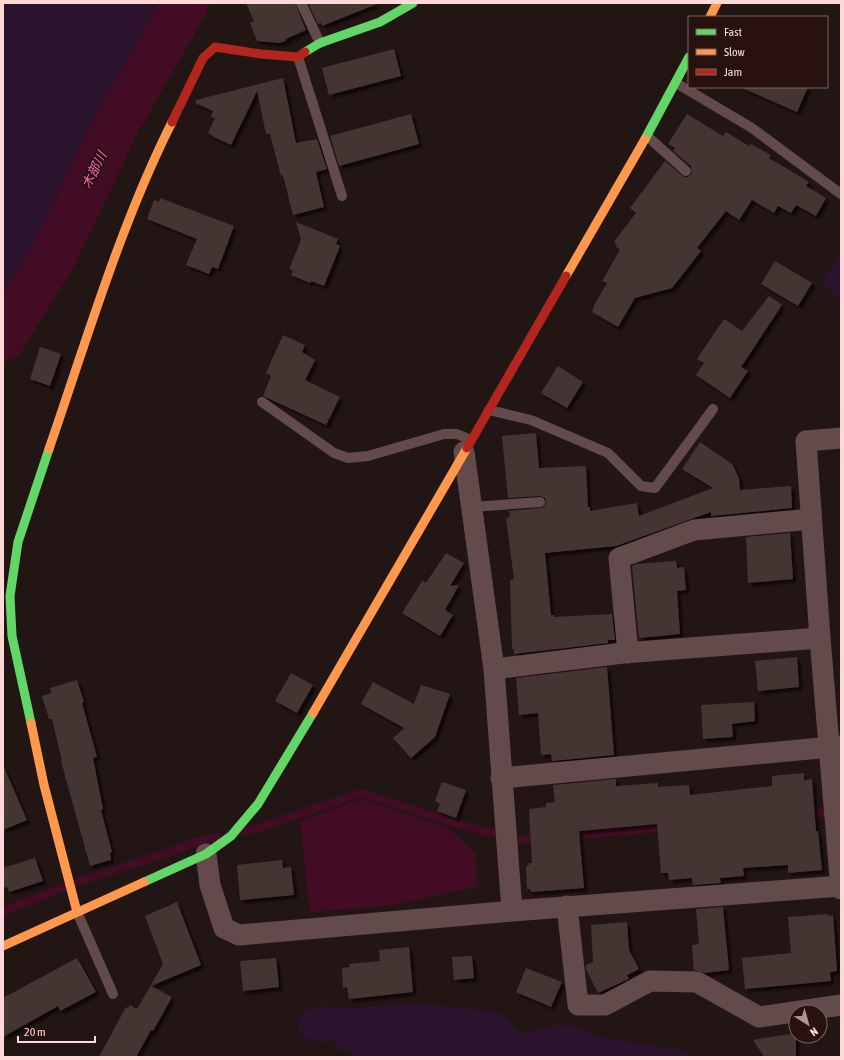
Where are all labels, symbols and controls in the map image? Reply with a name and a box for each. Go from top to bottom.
legend [688,16,828,88]
text: Fast [724,25,742,39]
text: Slow [724,45,745,59]
text: Jam [724,65,742,79]
water label: 木部川 [79,147,110,191]
north arrow [788,1004,828,1044]
scale bar [18,1018,95,1044]
text: 20 m [24,1025,46,1039]
text: N [808,1025,820,1039]

